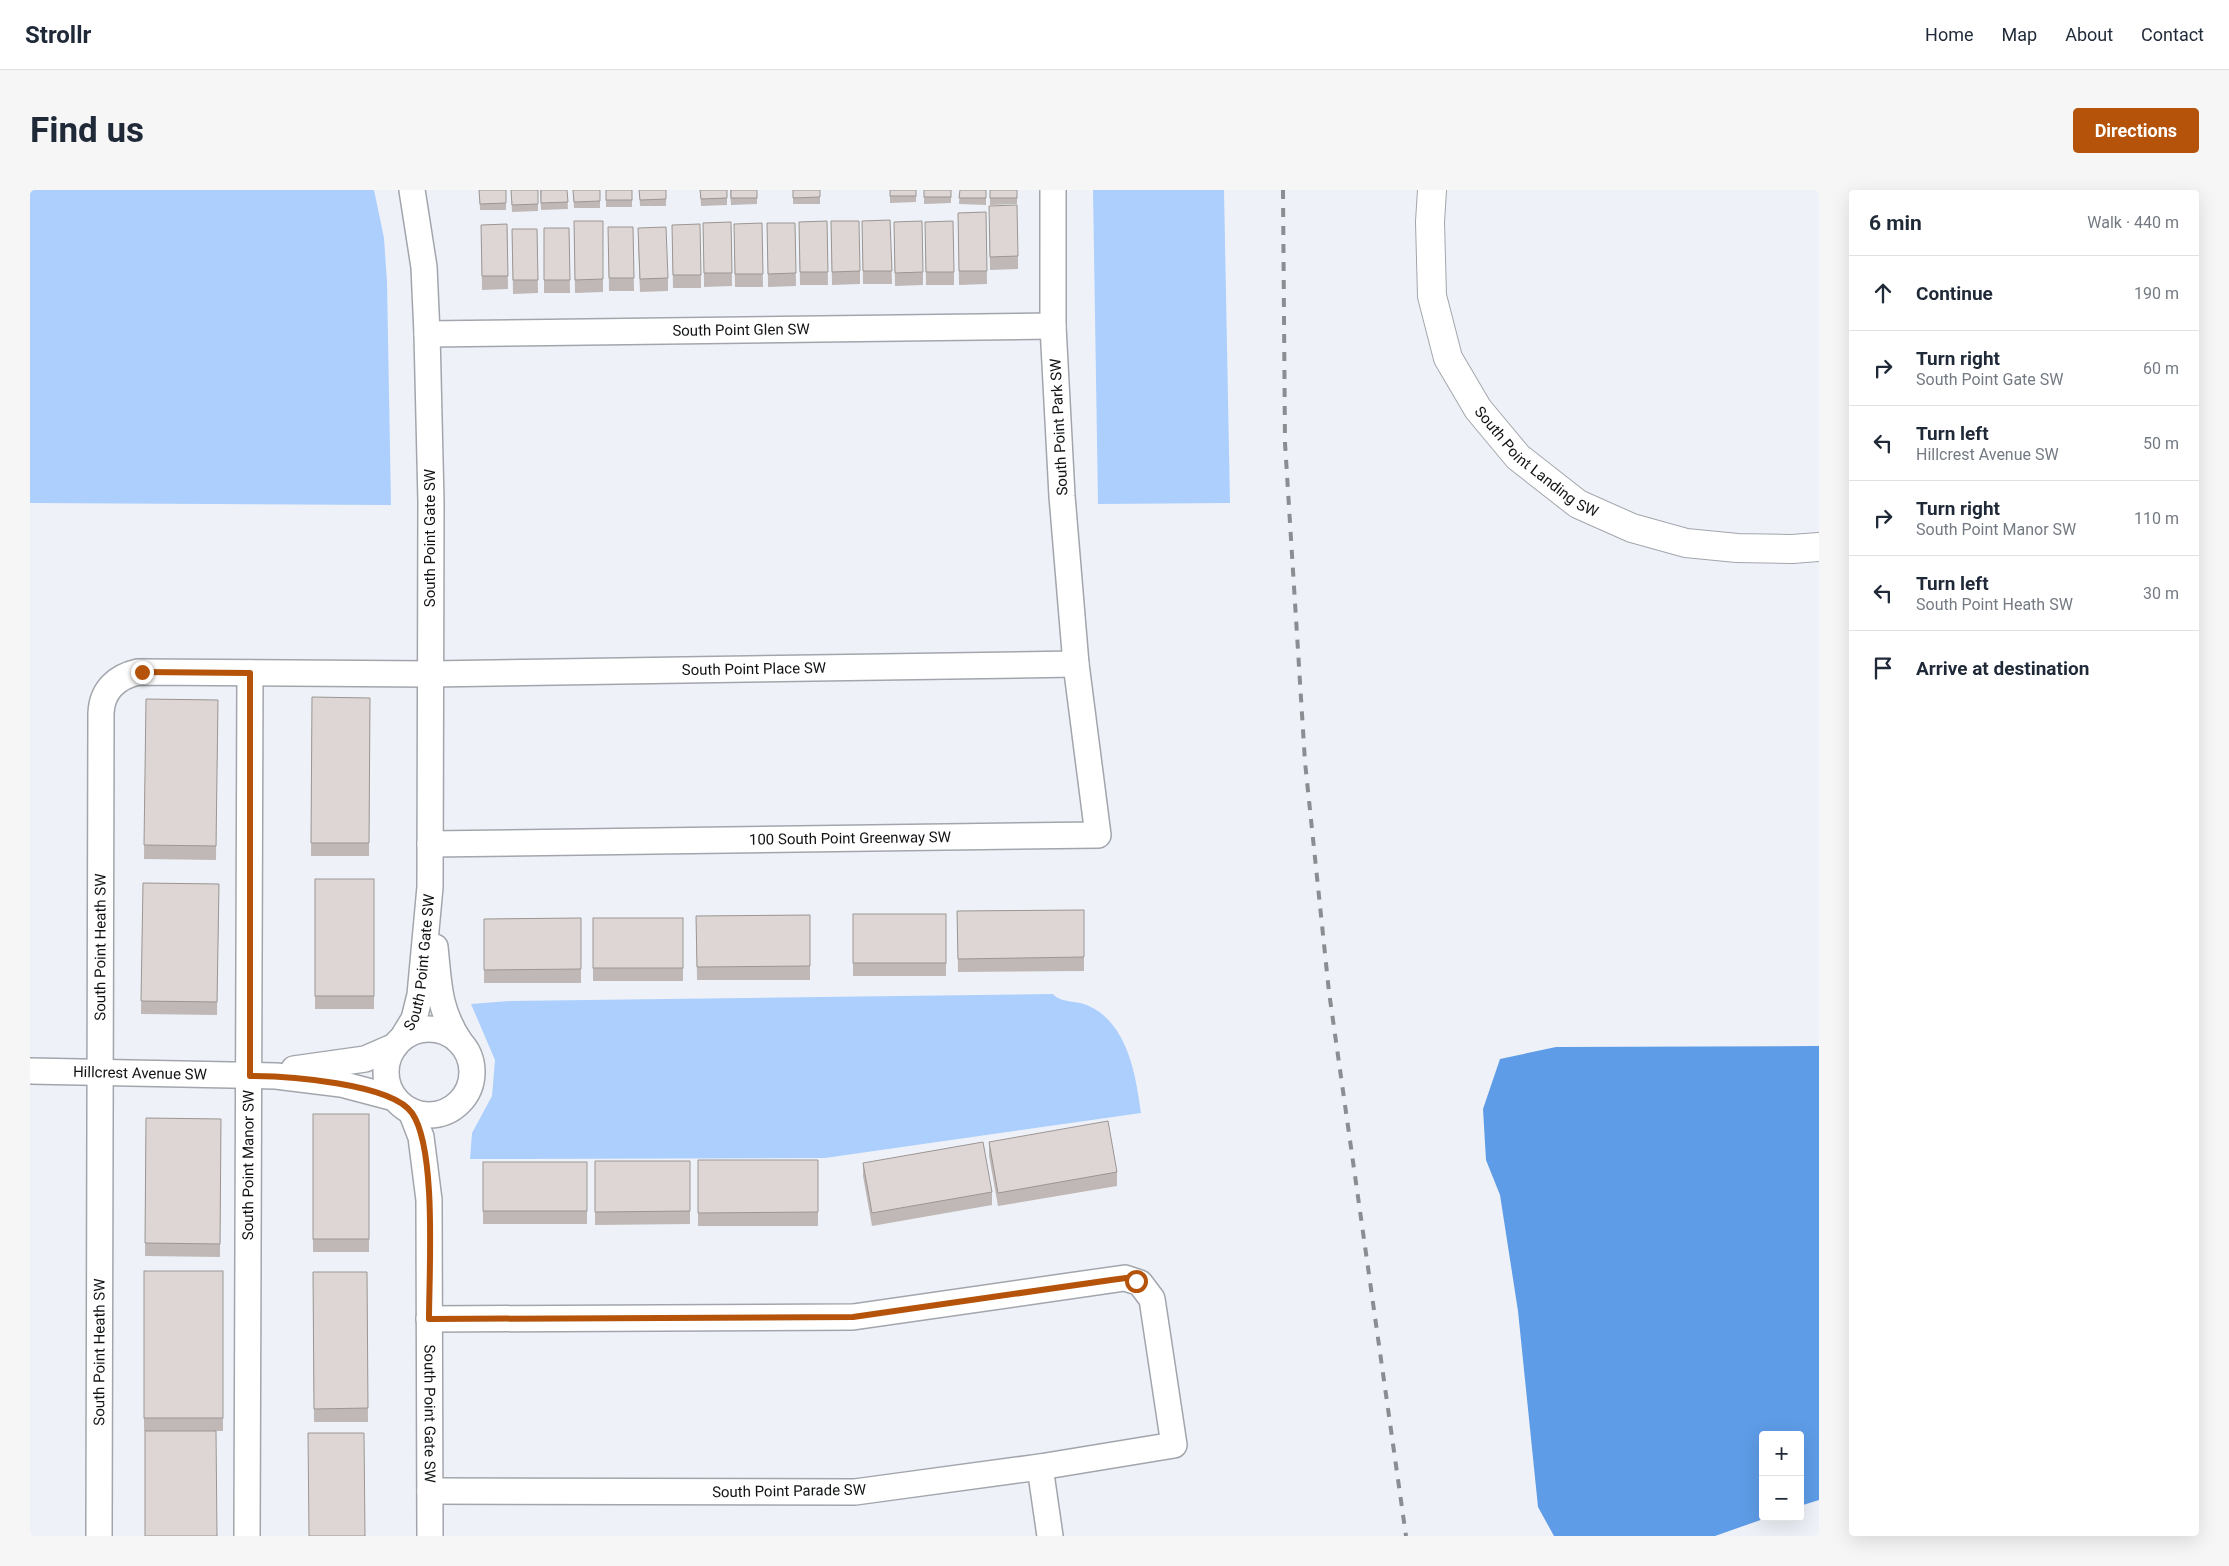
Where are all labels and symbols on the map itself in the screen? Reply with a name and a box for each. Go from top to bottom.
street label: South Point Glen SW [672,320,810,340]
street label: South Point Park SW [1046,358,1072,496]
street label: South Point Landing SW [1471,403,1601,521]
street label: South Point Gate SW [421,469,439,607]
street label: South Point Place SW [682,659,826,679]
route end [131,661,154,684]
street label: 100 South Point Greenway SW [749,828,951,849]
street label: South Point Heath SW [91,873,110,1021]
street label: South Point Gate SW [400,893,438,1034]
street label: Hillcrest Avenue SW [73,1063,207,1084]
street label: South Point Manor SW [239,1090,258,1240]
route start [1125,1270,1148,1293]
street label: South Point Heath SW [90,1278,109,1426]
street label: South Point Gate SW [420,1344,439,1483]
street label: South Point Parade SW [712,1481,866,1501]

